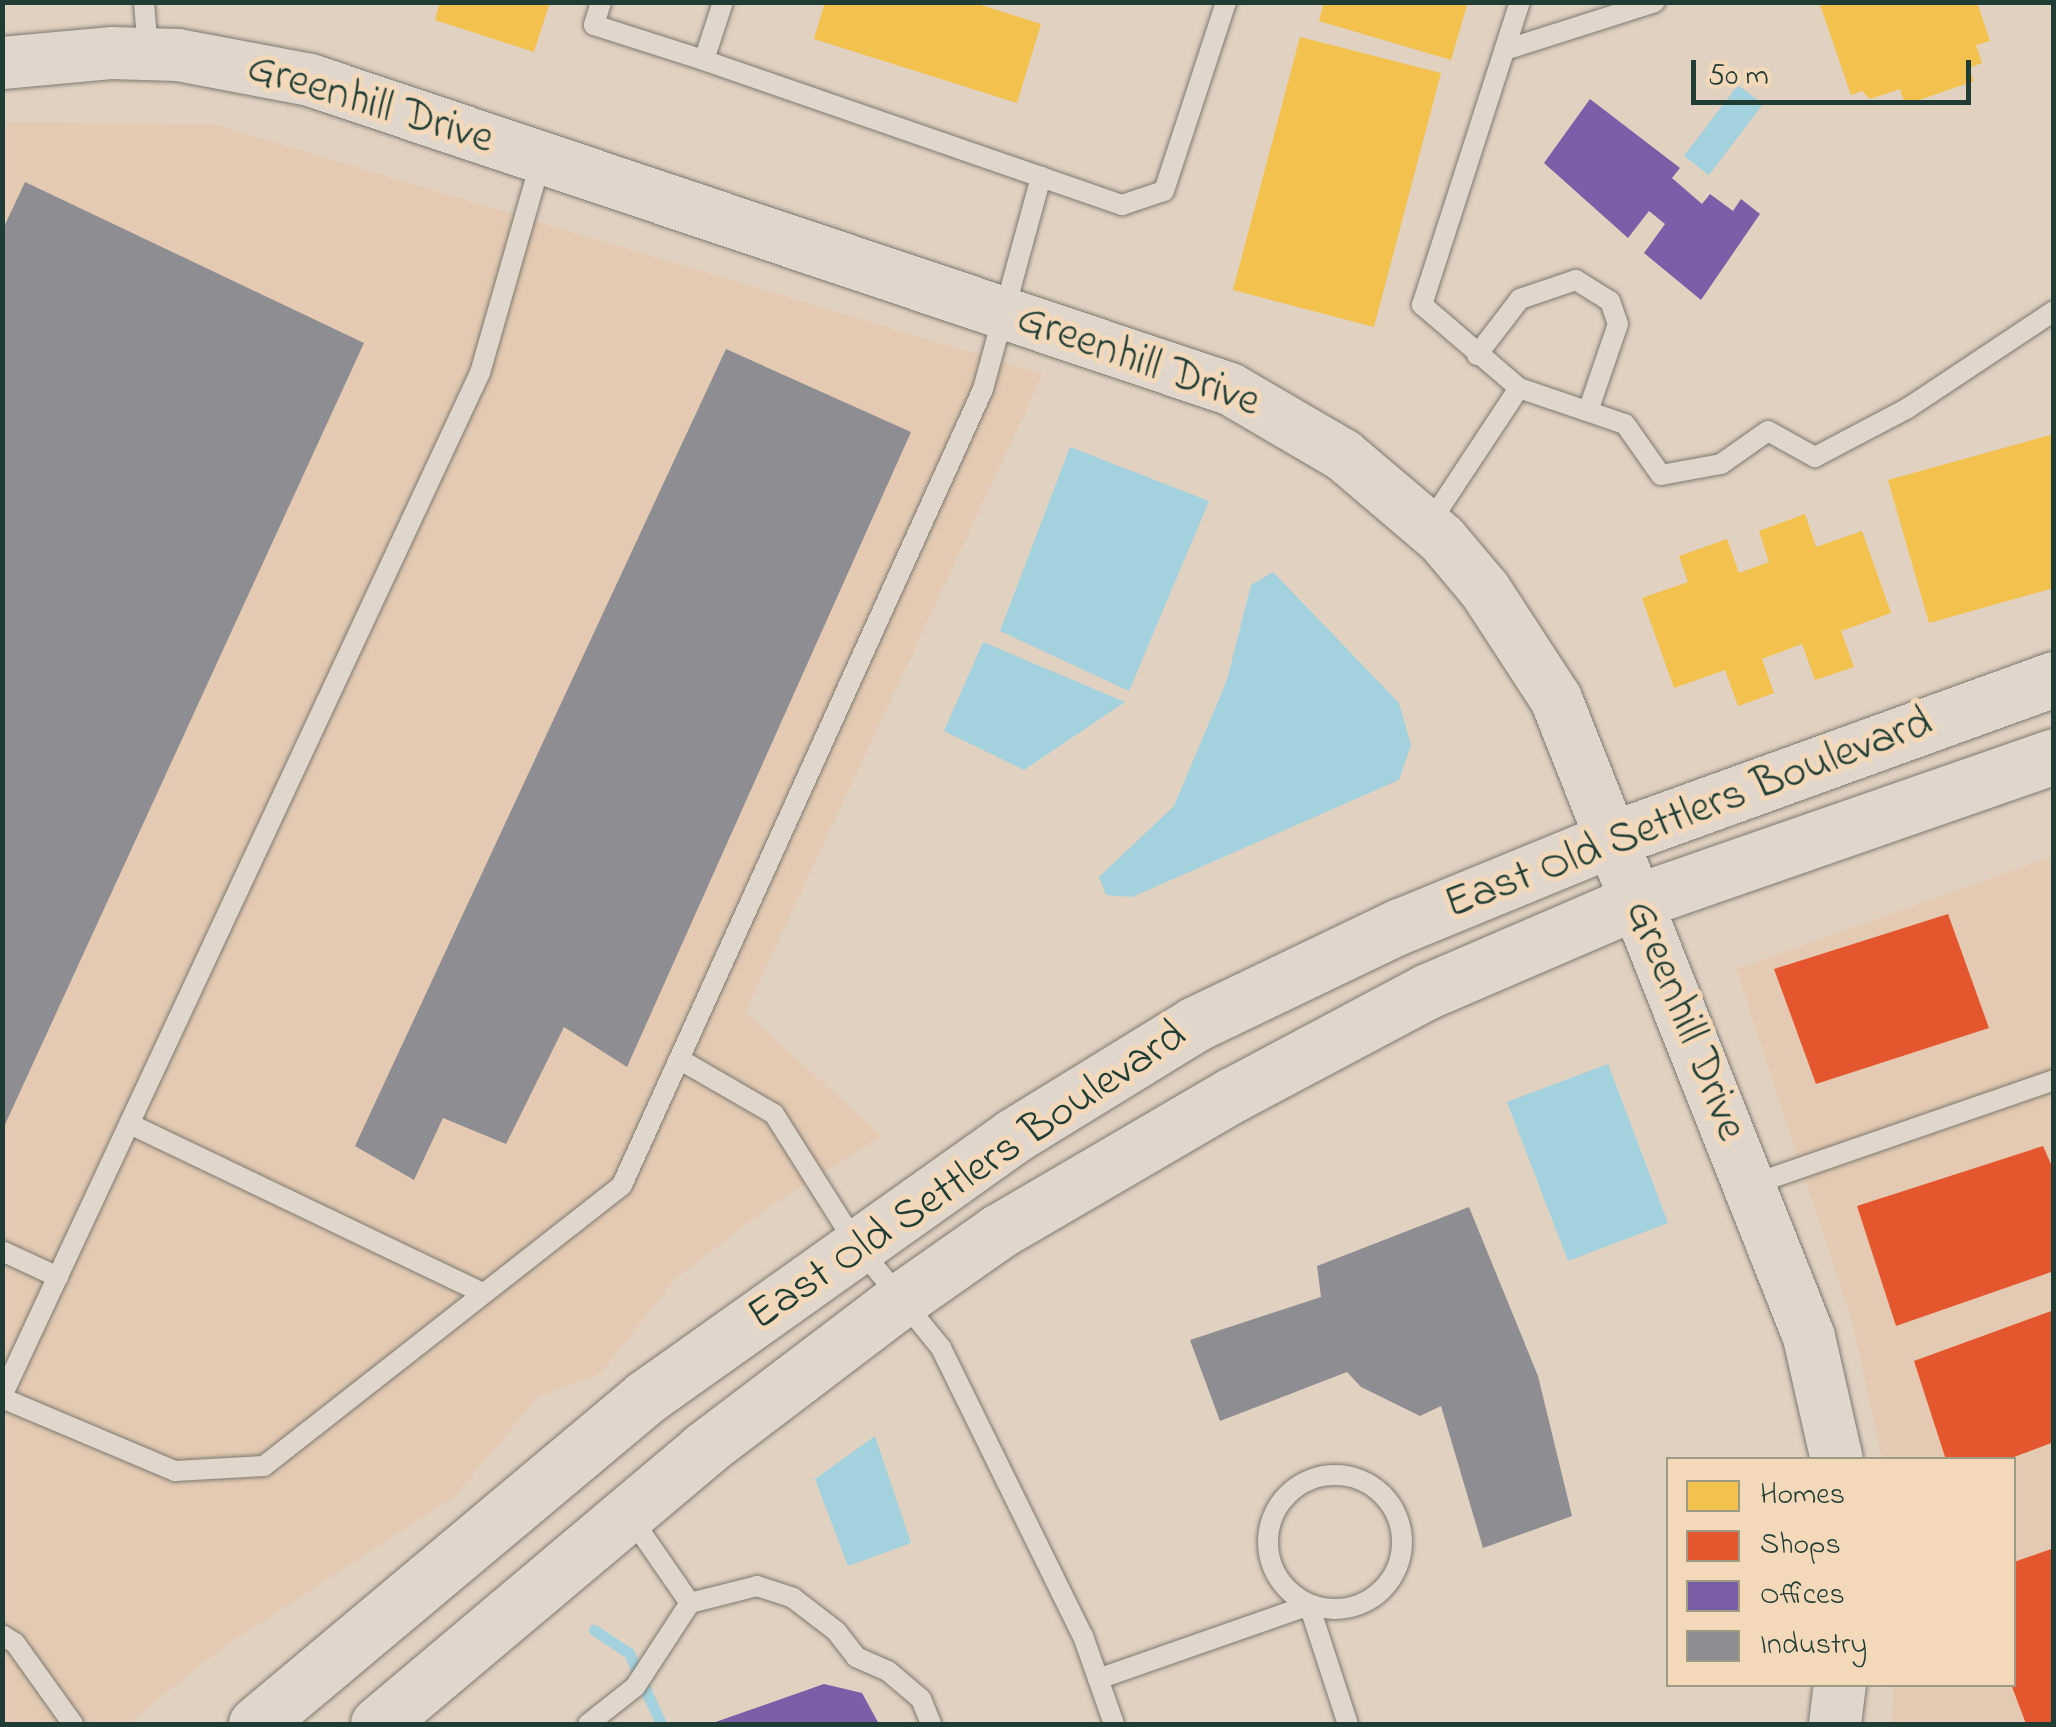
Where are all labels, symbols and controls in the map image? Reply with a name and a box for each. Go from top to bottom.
scale bar [1696,40,1976,102]
street label: Greenhill Drive [240,42,500,168]
text: 50 m [1708,55,1769,99]
street label: Greenhill Drive [1009,293,1267,431]
street label: East Old Settlers Boulevard [1438,697,1940,933]
street label: Greenhill Drive [1611,893,1757,1149]
street label: East Old Settlers Boulevard [738,1010,1198,1344]
legend [1666,1457,2016,1687]
text: Homes [1760,1474,1845,1518]
text: Shops [1760,1524,1841,1568]
text: Offices [1760,1574,1845,1618]
text: Industry [1760,1624,1867,1668]

